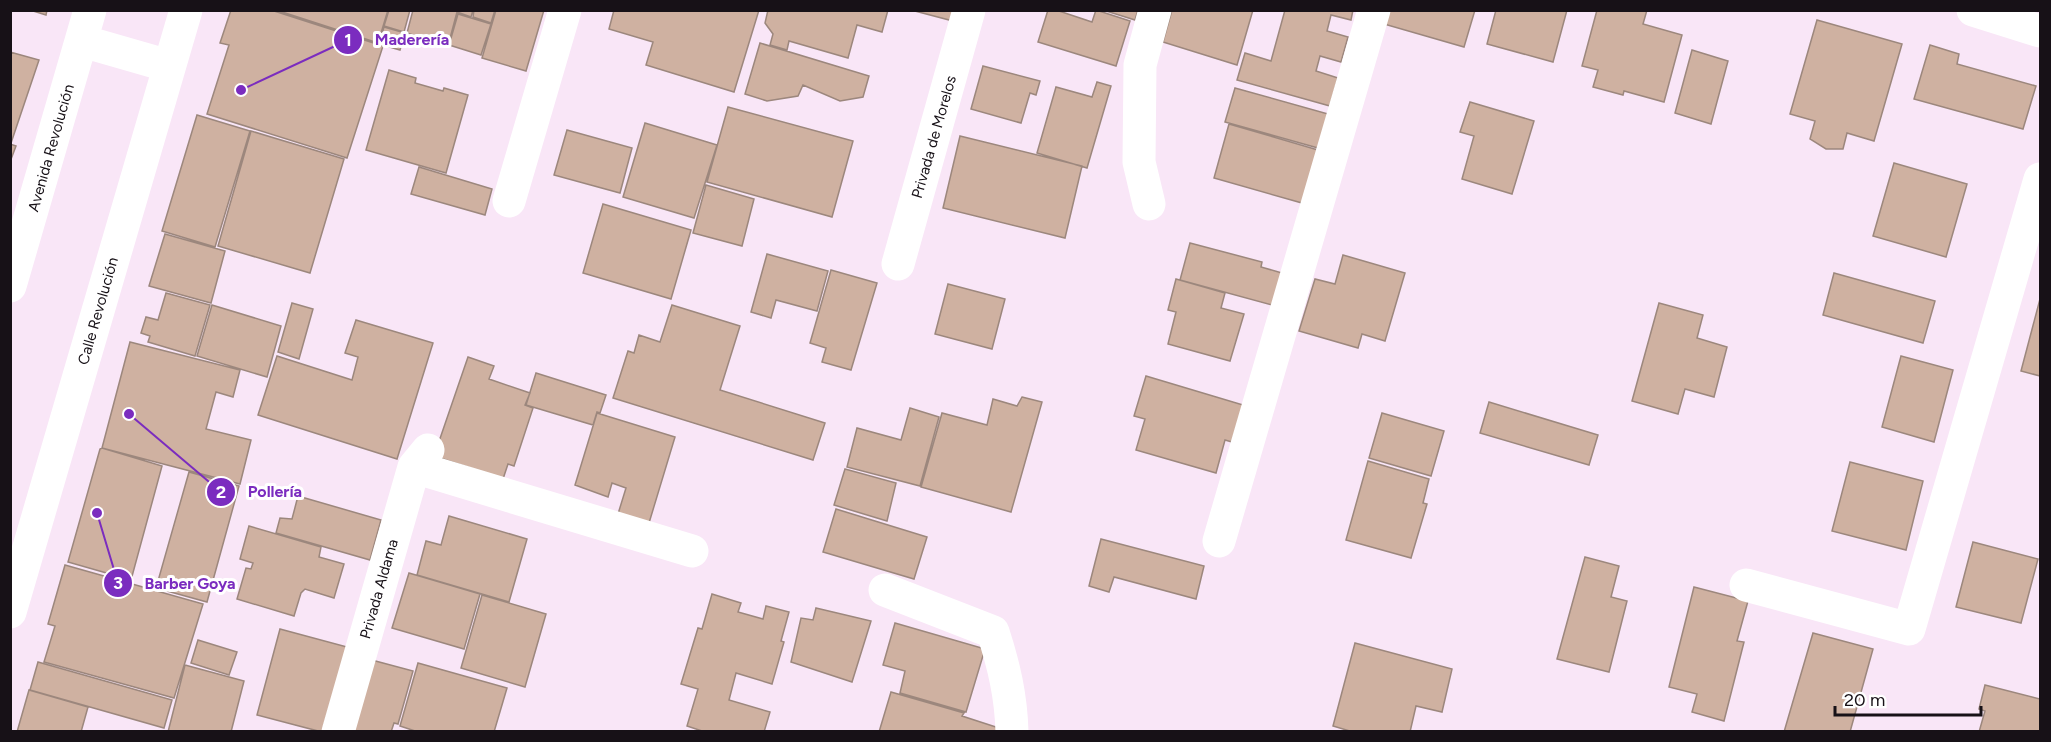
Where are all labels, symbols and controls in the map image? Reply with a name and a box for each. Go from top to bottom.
callout: Maderería [333,23,462,57]
text: 1 [344,29,352,51]
text: Maderería [375,30,449,49]
street label: Privada de Morelos [908,74,960,200]
street label: Avenida Revolución [24,82,78,214]
street label: Calle Revolución [74,255,122,367]
callout: Pollería [206,475,314,509]
text: 2 [216,481,226,503]
text: Pollería [248,482,302,501]
street label: Privada Aldama [356,537,402,641]
callout: Barber Goya [103,566,248,600]
text: 3 [113,572,123,594]
text: Barber Goya [145,574,235,593]
scale bar [1835,679,1980,717]
text: 20 m [1844,689,1885,711]

